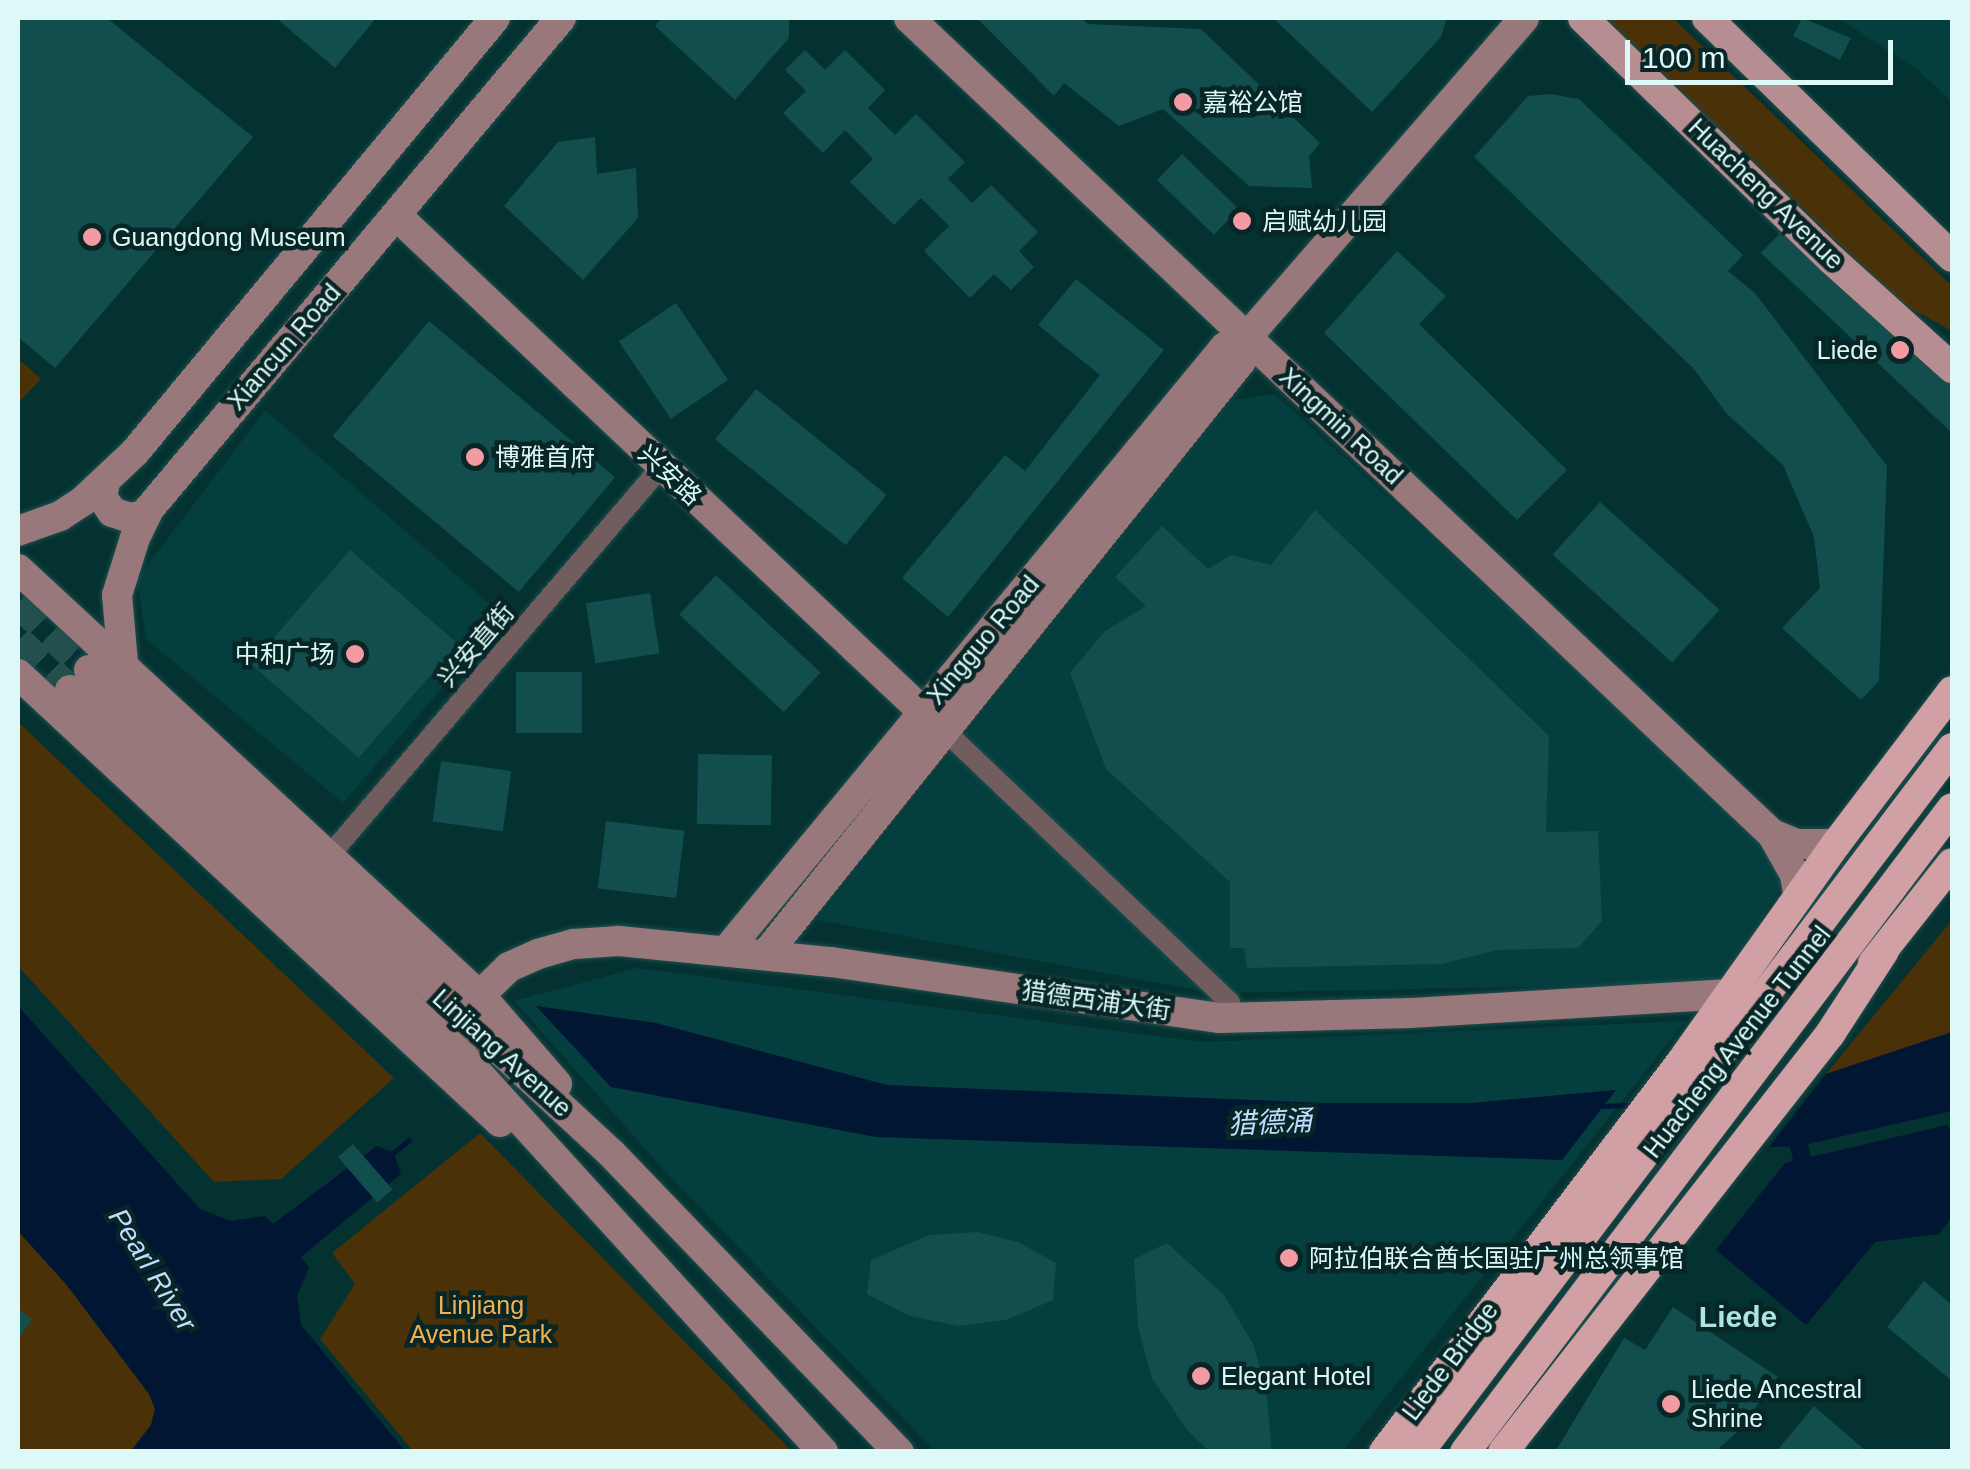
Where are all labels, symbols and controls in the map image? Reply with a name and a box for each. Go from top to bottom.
scale bar [1630,20,1898,82]
text: 100 m [1642,41,1725,74]
place label: 嘉裕公馆 [1203,87,1303,117]
marker: 嘉裕公馆 [1172,91,1194,113]
street label: Huacheng Avenue [1682,112,1850,276]
place label: 启赋幼儿园 [1262,206,1387,236]
marker: 启赋幼儿园 [1231,210,1253,232]
place label: Guangdong Museum [112,222,345,252]
marker: Guangdong Museum [81,226,103,248]
street label: Xiancun Road [221,278,347,416]
place label: Liede [1817,335,1878,365]
marker: Liede [1887,337,1913,363]
street label: Xingmin Road [1273,361,1409,491]
street label: 兴安路 [632,438,708,512]
place label: 博雅首府 [495,442,595,472]
marker: 博雅首府 [464,446,486,468]
street label: Xingguo Road [921,570,1045,710]
street label: 兴安直街 [432,597,520,693]
place label: 中和广场 [235,639,335,669]
marker: 中和广场 [344,643,366,665]
street label: Huacheng Avenue Tunnel [1637,919,1837,1165]
street label: 猎德西浦大街 [1020,975,1172,1025]
street label: Linjiang Avenue [426,982,578,1124]
water label: 猎德涌 [1227,1104,1313,1142]
water label: Pearl River [101,1202,203,1338]
place label: 阿拉伯联合酋长国驻广州总领事馆 [1309,1243,1684,1273]
marker: 阿拉伯联合酋长国驻广州总领事馆 [1278,1247,1300,1269]
park label: Linjiang Avenue Park [410,1291,552,1350]
street label: Liede Bridge [1396,1296,1504,1426]
district label: Liede [1699,1299,1777,1335]
place label: Elegant Hotel [1221,1361,1371,1391]
marker: Elegant Hotel [1190,1365,1212,1387]
place label: Liede Ancestral Shrine [1691,1375,1863,1434]
marker: Liede Ancestral Shrine [1660,1393,1682,1415]

